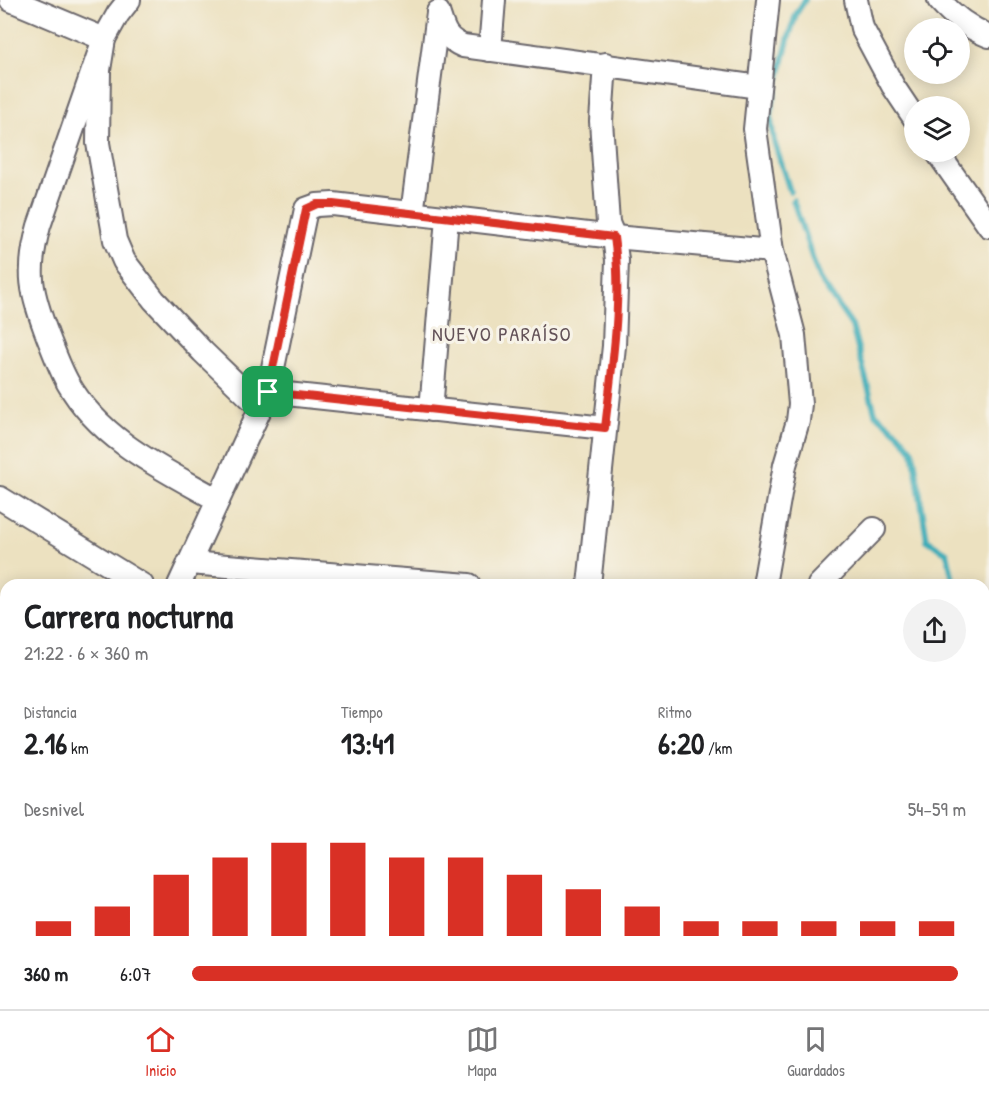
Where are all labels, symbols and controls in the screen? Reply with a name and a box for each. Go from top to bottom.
map controls [904,18,970,162]
button: locate [904,18,970,84]
button: layers [904,96,970,162]
district label: NUEVO PARAÍSO [432,320,572,347]
pin [242,366,293,417]
icon: arrive [251,375,284,408]
text: Carrera nocturna [24,594,233,638]
button: share [903,599,966,662]
text: 21:22 · 6 × 360 m [24,639,148,666]
text: Distancia [24,701,76,723]
text: Tiempo [341,701,383,723]
text: Ritmo [658,701,692,723]
text: 2.16 [24,723,67,763]
text: 13:41 [341,723,394,763]
text: 6:20 [658,723,704,763]
text: km [67,737,89,759]
text: /km [704,737,732,759]
text: Desnivel [24,795,84,822]
text: 54–59 m [908,795,966,822]
text: 360 m [24,960,68,987]
text: 6:07 [120,960,151,987]
tab: Inicio [144,1023,177,1081]
tab: Mapa [466,1023,499,1081]
tab: Guardados [787,1023,845,1081]

